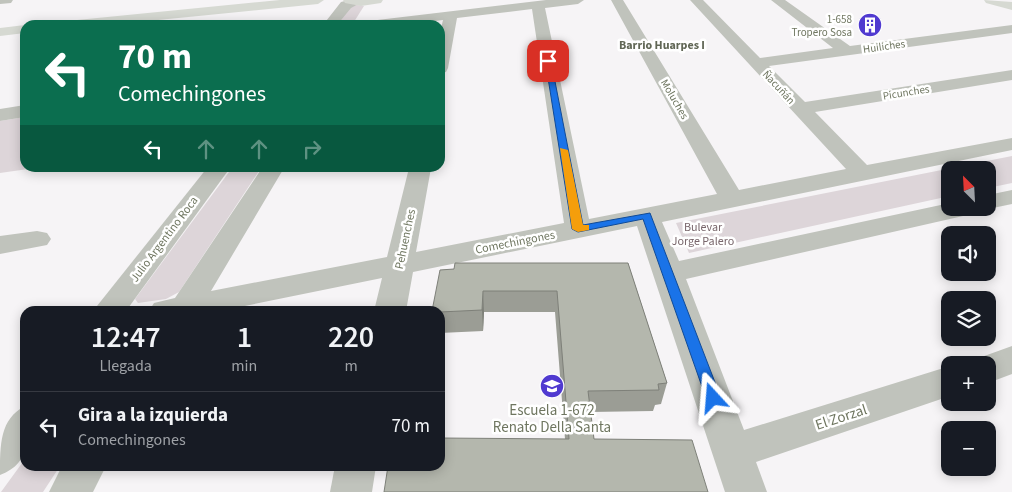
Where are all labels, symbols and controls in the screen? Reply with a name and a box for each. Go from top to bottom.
place label: 1-658 Tropero Sosa [792,12,853,40]
building icon: 1-658 Tropero Sosa [857,12,883,38]
text: 70 m [118,32,192,82]
street label: Huiliches [862,36,907,57]
district label: Barrio Huarpes I [619,37,705,54]
icon: left [35,40,100,105]
pin [527,40,569,82]
icon: arrive [534,47,562,75]
street label: Ñacuñán [759,67,798,108]
street label: Moluches [657,77,692,122]
text: Comechingones [118,78,266,110]
street label: Picunches [882,81,931,104]
icon: left [139,135,167,163]
icon: ahead [192,135,220,163]
icon: ahead [245,135,273,163]
icon: right [298,135,326,163]
north arrow [941,161,996,216]
map controls [941,161,996,476]
street label: Julio Argentino Roca [127,193,202,286]
street label: Pehuenches [391,207,420,271]
park label: Bulevar Jorge Palero [672,219,734,250]
street label: Comechingones [474,226,556,259]
button: sound [941,226,996,281]
button: layers [941,291,996,346]
text: 12:47 [91,316,161,359]
text: 1 [237,316,252,359]
text: 220 [328,316,374,359]
text: Llegada [99,355,152,377]
text: min [231,355,257,377]
text: m [345,355,358,377]
button: + [941,356,996,411]
position arrow [686,371,738,423]
school or university icon: Escuela 1-672 Renato Della Santa [539,373,565,399]
street label: El Zorzal [813,399,870,436]
place label: Escuela 1-672 Renato Della Santa [493,400,611,438]
text: Gira a la izquierda [78,402,228,429]
icon: left [35,413,63,441]
text: 70 m [392,413,430,440]
button: − [941,421,996,476]
text: Comechingones [78,429,186,451]

